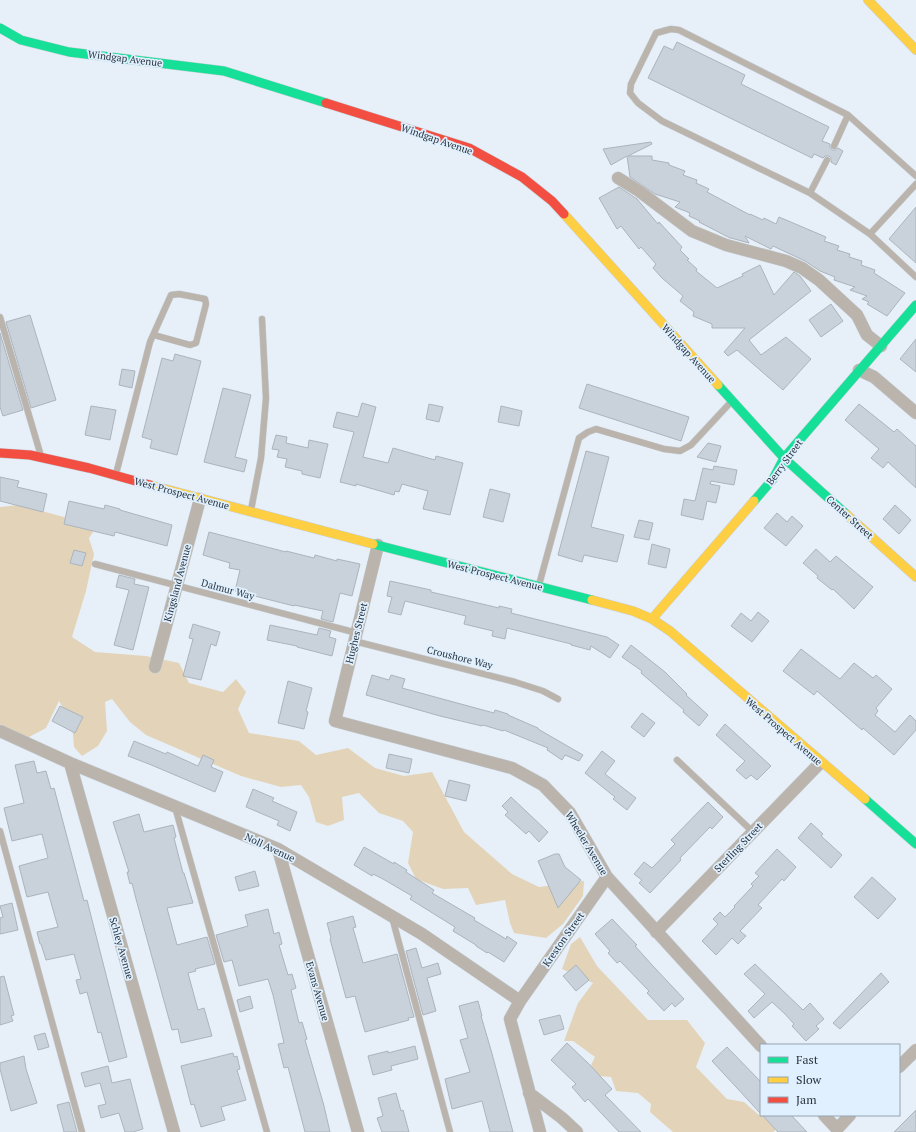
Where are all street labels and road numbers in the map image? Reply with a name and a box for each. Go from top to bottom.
street label: Windgap Avenue [87,47,163,70]
street label: Windgap Avenue [399,121,474,158]
street label: Windgap Avenue [659,321,718,385]
street label: Berry Street [764,437,805,488]
street label: West Prospect Avenue [133,475,231,512]
street label: Center Street [823,493,876,542]
street label: Kingsland Avenue [161,543,194,623]
street label: West Prospect Avenue [446,557,544,594]
street label: Dalmur Way [200,576,257,603]
street label: Hughes Street [343,601,370,665]
street label: Croushore Way [426,643,495,672]
street label: West Prospect Avenue [742,694,825,768]
street label: Wheeler Avenue [562,809,611,878]
street label: Sterling Street [711,820,766,875]
street label: Noll Avenue [243,830,297,865]
street label: Kreston Street [540,909,587,969]
street label: Schley Avenue [106,916,137,981]
street label: Evans Avenue [303,960,332,1022]

